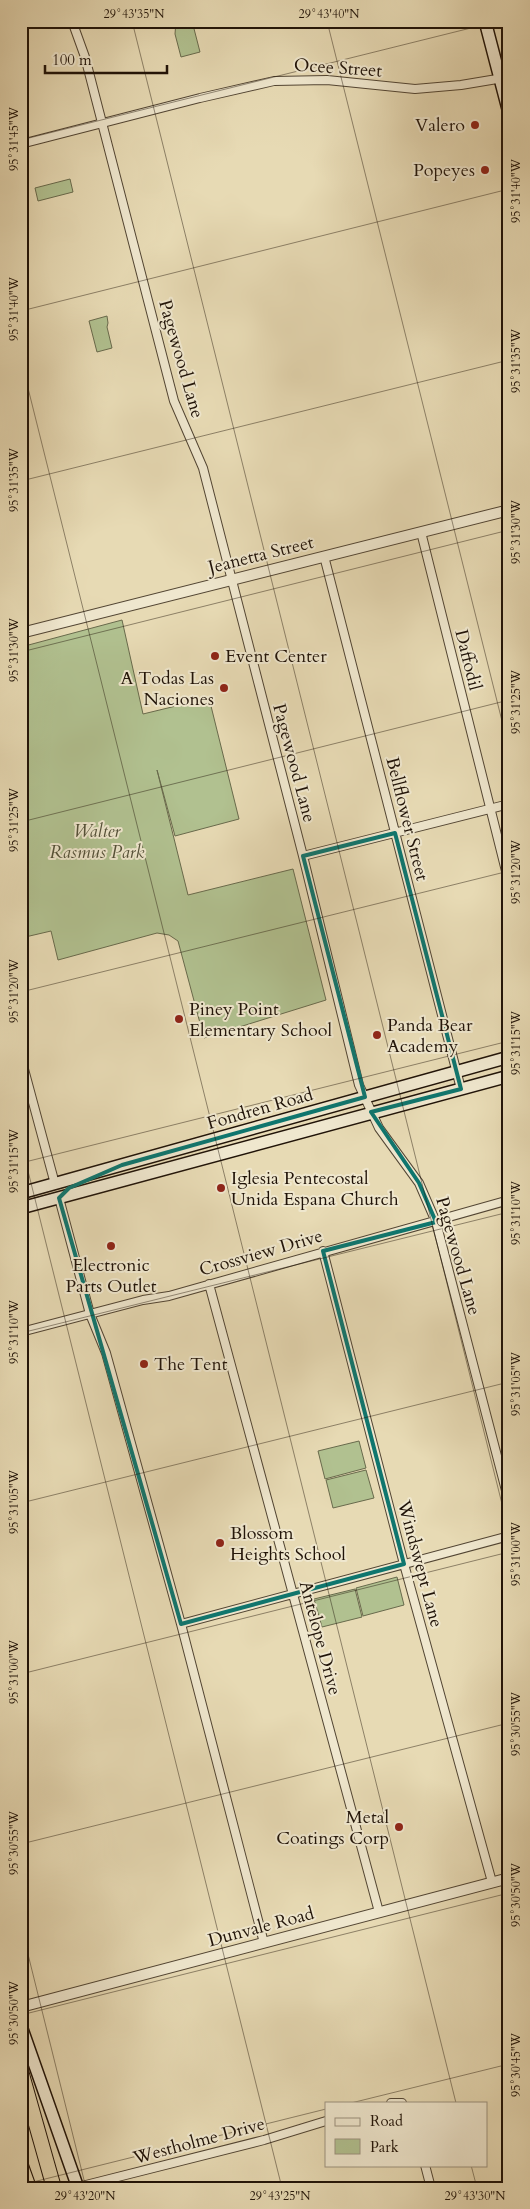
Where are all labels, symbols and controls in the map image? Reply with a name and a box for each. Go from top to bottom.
text: 29°43'35"N [104,6,165,22]
text: 29°43'40"N [299,6,360,22]
scale bar [45,42,168,74]
text: 100 m [52,50,92,70]
street label: Ocee Street [293,52,383,84]
text: 95°31'45"W [6,106,22,171]
place label: Valero [415,113,465,138]
marker: Valero [469,119,481,131]
place label: Popeyes [413,158,475,183]
text: 95°31'40"W [508,158,524,223]
marker: Popeyes [479,164,491,176]
text: 95°31'40"W [6,276,22,341]
street label: Pagewood Lane [152,297,210,421]
text: 95°31'35"W [508,328,524,393]
text: 95°31'35"W [6,447,22,512]
text: 95°31'30"W [508,499,524,564]
street label: Jeanetta Street [203,530,317,581]
text: 95°31'30"W [6,617,22,682]
street label: Daffodil [448,627,488,694]
place label: Event Center [225,644,327,669]
marker: Event Center [209,650,221,662]
place label: A Todas Las Naciones [121,666,214,712]
text: 95°31'25"W [508,669,524,734]
marker: A Todas Las Naciones [218,682,230,694]
street label: Pagewood Lane [266,701,322,825]
street label: Bellflower Street [380,754,435,884]
text: 95°31'25"W [6,787,22,852]
park label: Walter Rasmus Park [49,819,145,865]
text: 95°31'20"W [508,839,524,904]
text: 95°31'20"W [6,958,22,1023]
place label: Piney Point Elementary School [189,997,332,1043]
text: 95°31'15"W [508,1010,524,1075]
marker: Piney Point Elementary School [173,1013,185,1025]
place label: Panda Bear Academy [387,1013,473,1059]
marker: Panda Bear Academy [371,1029,383,1041]
street label: Fondren Road [204,1082,316,1136]
text: 95°31'15"W [6,1128,22,1193]
place label: Iglesia Pentecostal Unida Espana Church [231,1166,399,1212]
text: 95°31'10"W [508,1180,524,1245]
marker: Iglesia Pentecostal Unida Espana Church [215,1182,227,1194]
street label: Pagewood Lane [429,1194,487,1318]
street label: Crossview Drive [196,1223,326,1283]
marker: Electronic Parts Outlet [105,1240,117,1252]
place label: Electronic Parts Outlet [65,1253,157,1299]
text: 95°31'10"W [6,1299,22,1364]
text: 95°31'05"W [508,1351,524,1416]
place label: The Tent [154,1352,228,1377]
marker: The Tent [138,1358,150,1370]
text: 95°31'05"W [6,1469,22,1534]
street label: Windswept Lane [391,1497,449,1630]
place label: Blossom Heights School [230,1521,346,1567]
text: 95°31'00"W [508,1521,524,1586]
marker: Blossom Heights School [214,1537,226,1549]
street label: Antelope Drive [293,1578,347,1698]
text: 95°31'00"W [6,1639,22,1704]
text: 95°30'55"W [508,1691,524,1756]
place label: Metal Coatings Corp [276,1805,389,1851]
text: 95°30'55"W [6,1810,22,1875]
marker: Metal Coatings Corp [393,1821,405,1833]
text: 95°30'50"W [508,1862,524,1927]
street label: Dunvale Road [205,1901,317,1953]
text: 95°30'50"W [6,1980,22,2045]
text: 95°30'45"W [508,2032,524,2097]
legend [325,2102,488,2166]
street label: Westholme Drive [129,2111,268,2171]
text: Road [370,2111,403,2131]
text: Park [370,2137,399,2157]
text: 29°43'20"N [55,2188,116,2204]
text: 29°43'25"N [250,2188,311,2204]
text: 29°43'30"N [445,2188,506,2204]

